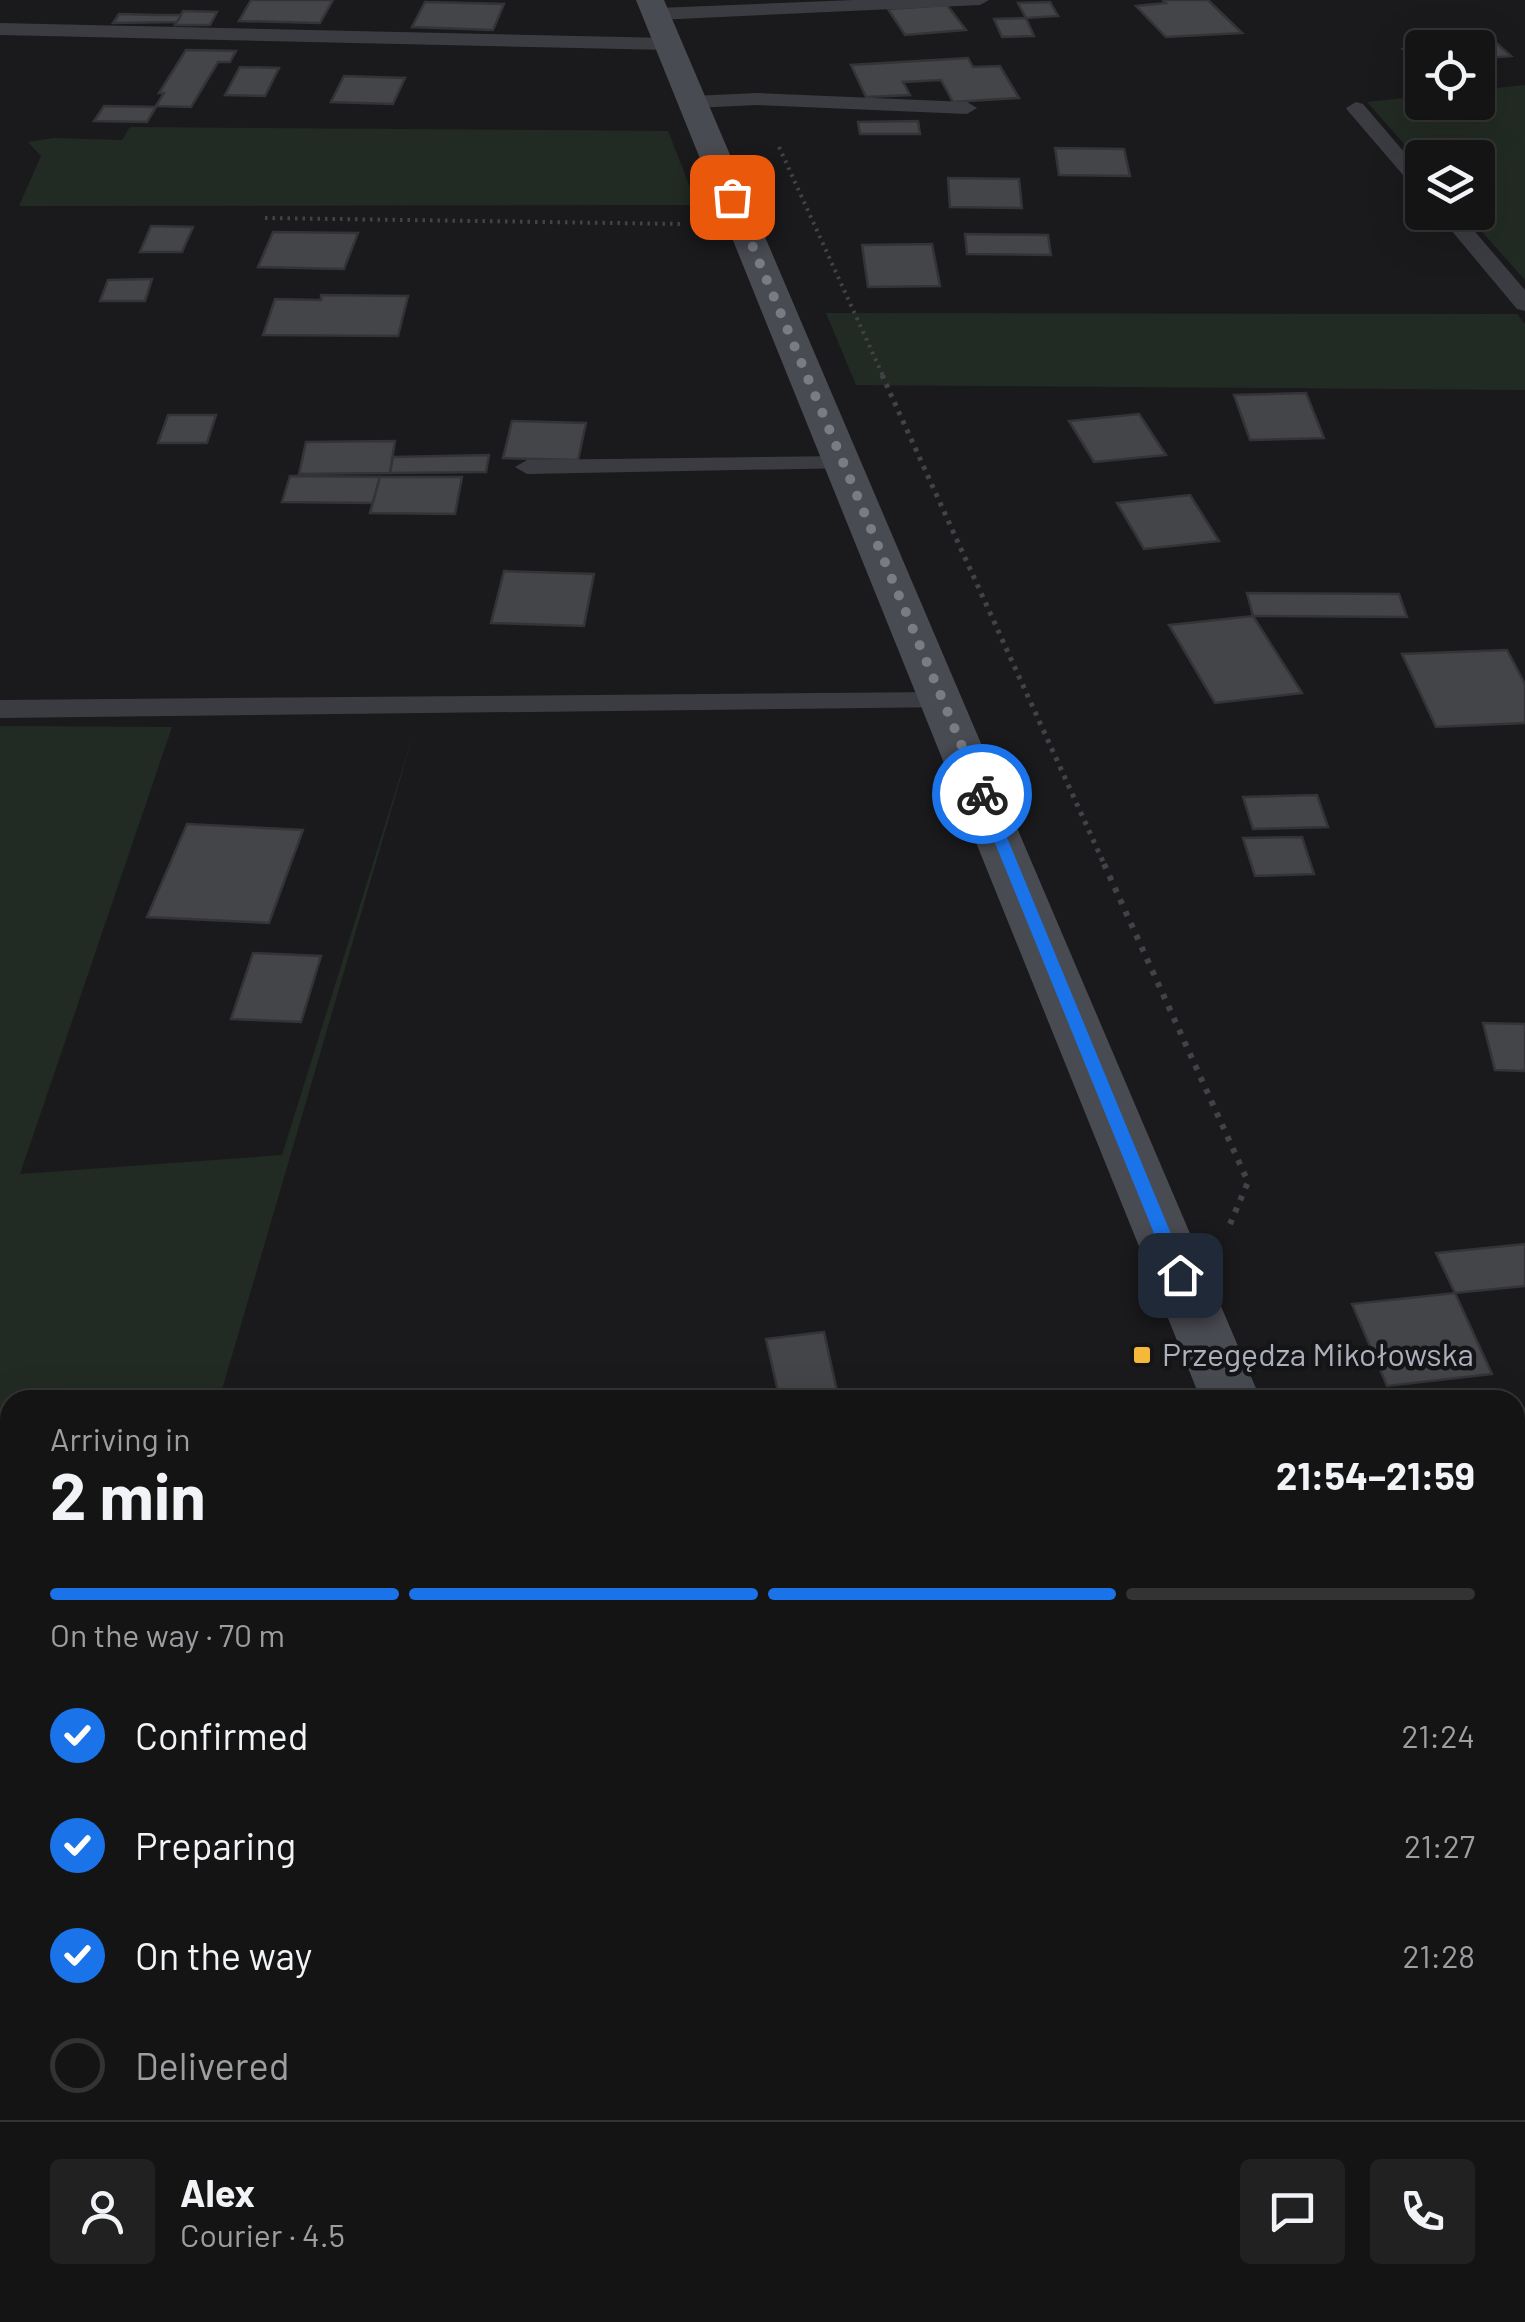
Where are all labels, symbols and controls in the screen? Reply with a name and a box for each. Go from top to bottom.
map controls [1405,30,1495,230]
button: locate [1405,30,1495,120]
button: layers [1405,140,1495,230]
pin [690,155,775,240]
icon: bag [705,170,760,225]
courier [932,744,1032,844]
icon: bike [955,767,1010,822]
pin [1138,1233,1223,1318]
icon: home [1153,1248,1208,1303]
place label: Przegędza Mikołowska [1162,1334,1474,1372]
marker: Przegędza Mikołowska [1131,1344,1153,1366]
text: Arriving in [50,1419,190,1457]
text: 21:54–21:59 [1276,1452,1475,1498]
text: 2 min [50,1455,206,1533]
text: On the way · 70 m [50,1615,285,1653]
icon: check [50,1708,105,1763]
text: Confirmed [135,1712,308,1758]
text: 21:24 [1401,1716,1475,1754]
icon: check [50,1818,105,1873]
text: Preparing [135,1822,296,1868]
text: 21:27 [1404,1826,1475,1864]
icon: check [50,1928,105,1983]
text: On the way [135,1932,312,1978]
text: 21:28 [1402,1936,1475,1974]
text: Delivered [135,2042,289,2088]
button: person [50,2159,155,2264]
button: chat [1240,2159,1345,2264]
button: phone [1370,2159,1475,2264]
text: Alex [180,2169,255,2215]
text: Courier · 4.5 [180,2215,345,2253]

